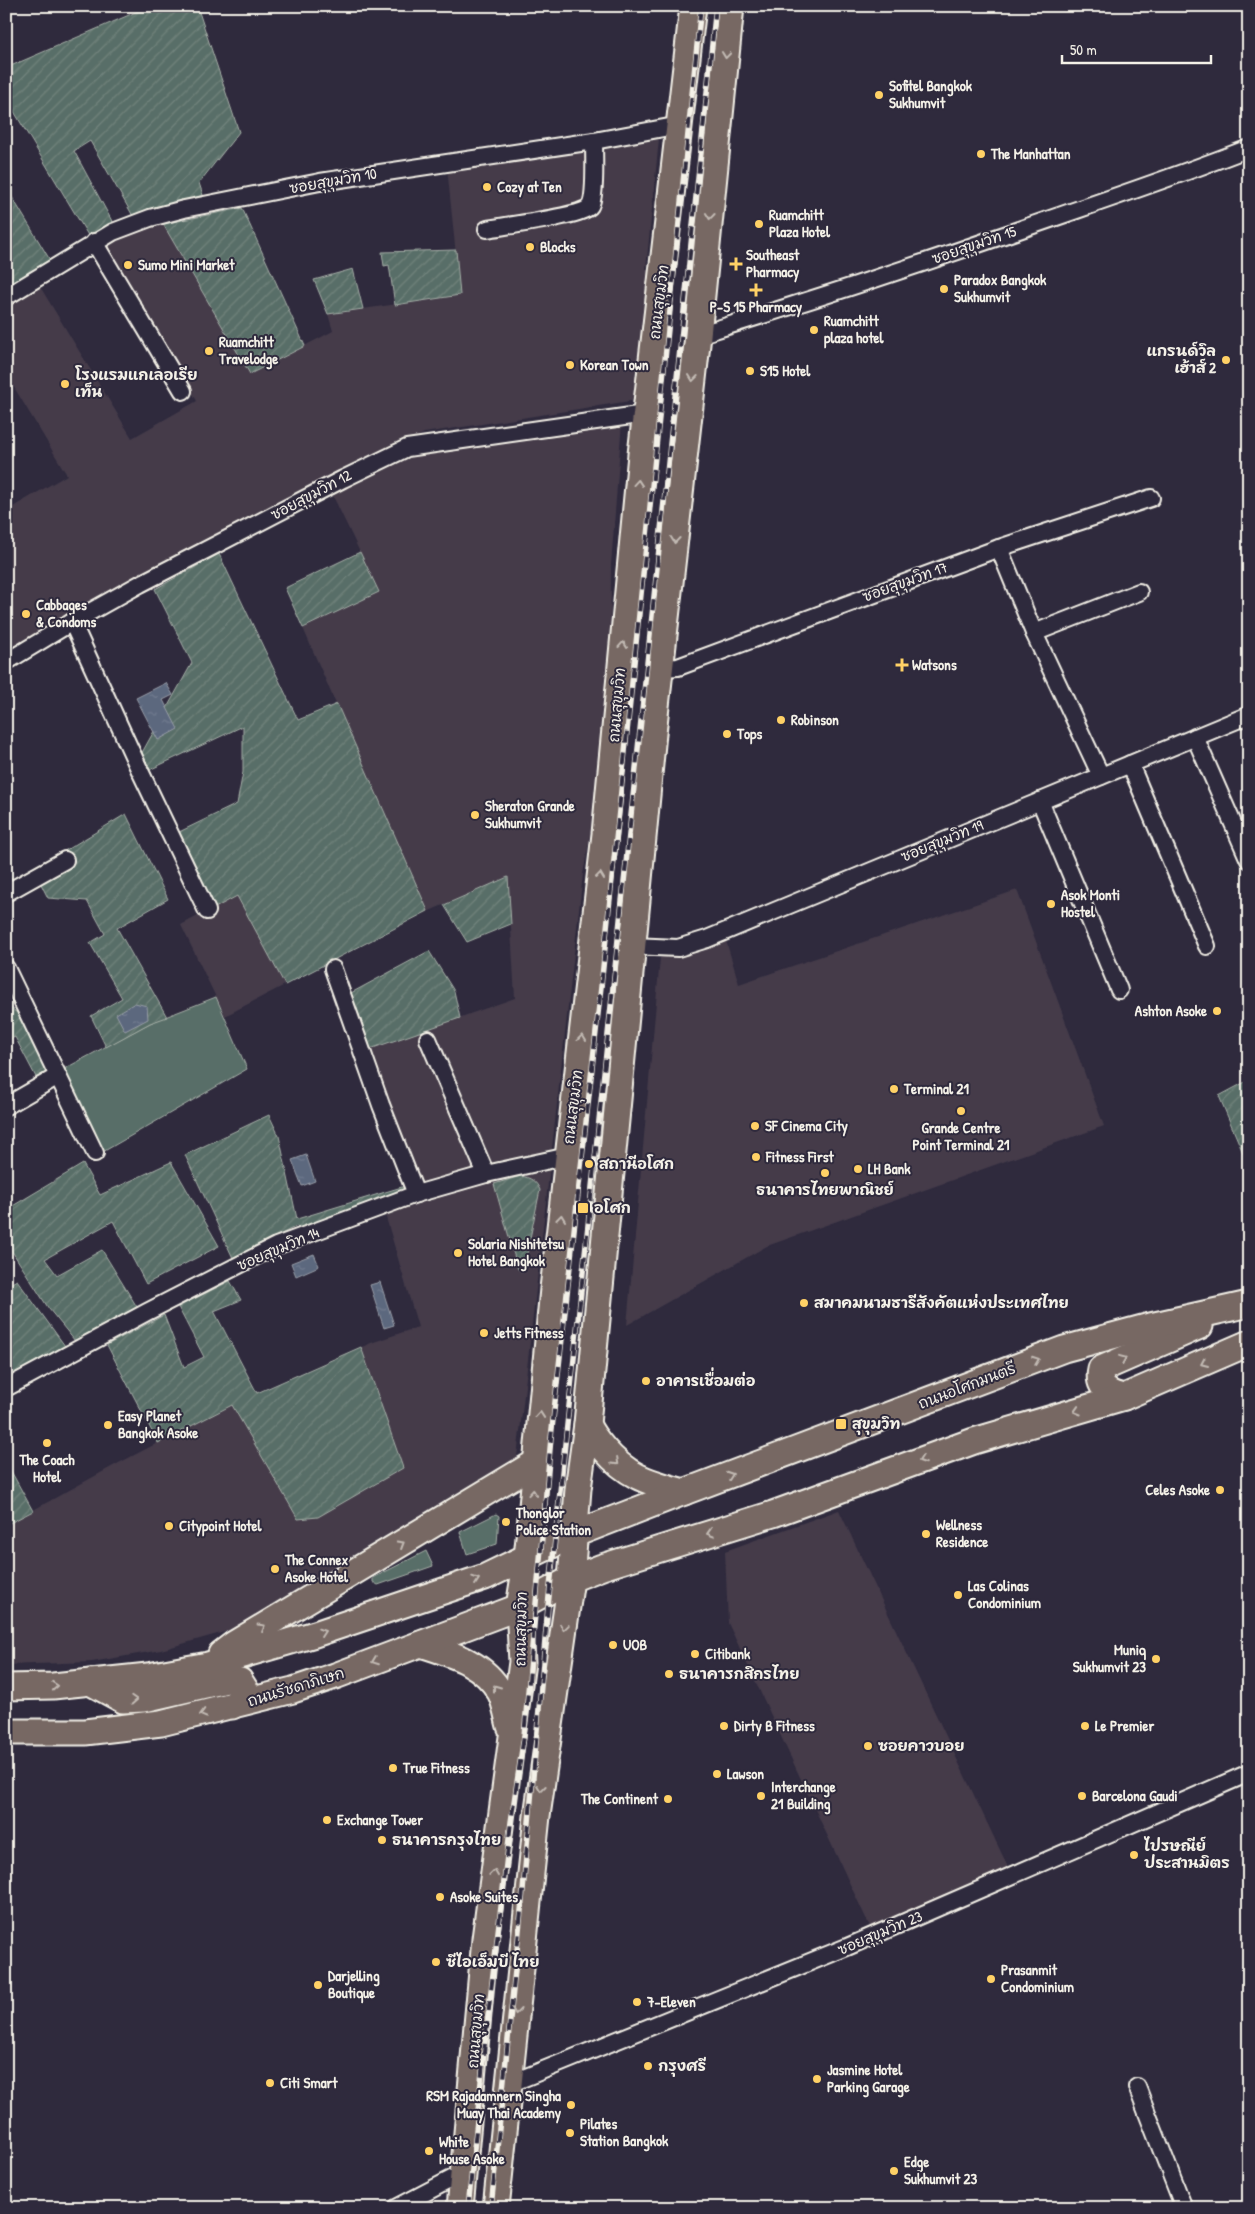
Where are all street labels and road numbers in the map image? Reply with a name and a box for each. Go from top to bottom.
street label: ซอยสุขุมวิท 10 [288,162,379,200]
street label: ซอยสุขุมวิท 15 [929,220,1020,270]
street label: ถนนสุขุมวิท [644,263,674,341]
street label: ซอยสุขุมวิท 12 [267,464,355,526]
street label: ซอยสุขุมวิท 17 [859,556,951,608]
street label: ถนนสุขุมวิท [603,667,631,743]
street label: ซอยสุขุมวิท 19 [897,814,987,868]
street label: ถนนสุขุมวิท [558,1068,588,1146]
street label: ซอยสุขุมวิท 14 [233,1222,323,1276]
street label: ถนนอโศกมนตรี [915,1357,1019,1414]
street label: ถนนสุขุมวิท [509,1591,533,1667]
street label: ถนนรัชดาภิเษก [245,1662,347,1711]
street label: ซอยสุขุมวิท 23 [834,1905,926,1961]
street label: ถนนสุขุมวิท [462,1993,490,2069]

